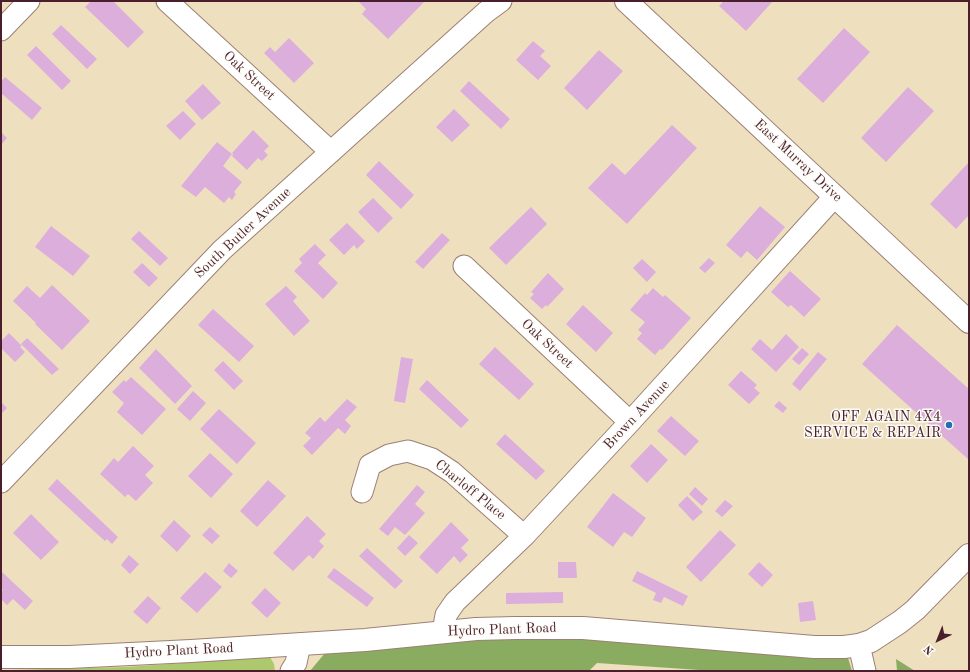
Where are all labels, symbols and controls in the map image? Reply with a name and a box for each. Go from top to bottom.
street label: Oak Street [219,48,279,104]
street label: East Murray Drive [751,116,845,206]
street label: South Butler Avenue [191,184,295,282]
street label: Oak Street [517,316,577,372]
street label: Brown Avenue [601,377,673,453]
place label: OFF AGAIN 4X4 SERVICE & REPAIR [804,409,941,442]
marker: OFF AGAIN 4X4 SERVICE & REPAIR [944,420,954,430]
street label: Charloff Place [431,456,509,524]
street label: Hydro Plant Road [447,620,557,640]
north arrow [918,620,958,660]
street label: Hydro Plant Road [124,640,234,662]
text: N [923,642,936,656]

